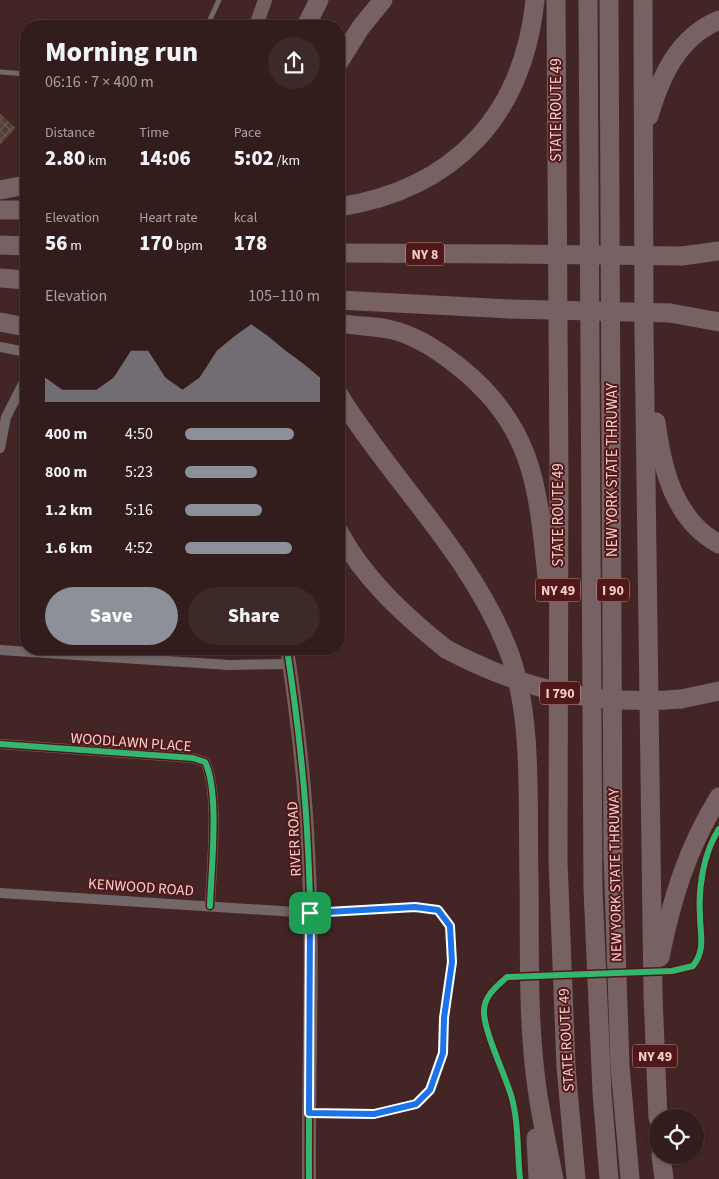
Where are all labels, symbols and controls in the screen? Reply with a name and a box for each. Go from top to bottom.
text: Morning run [45,32,198,72]
button: share [268,37,320,89]
street label: STATE ROUTE 49 [546,58,567,162]
text: 06:16 · 7 × 400 m [45,71,154,93]
text: Distance [45,123,95,143]
text: Time [139,123,169,143]
text: Pace [234,123,261,143]
text: 2.80 [45,143,85,173]
text: 14:06 [139,143,191,173]
text: 5:02 [234,143,274,173]
text: km [85,151,107,171]
text: /km [274,151,300,171]
text: Elevation [45,208,100,228]
text: Heart rate [139,208,198,228]
text: kcal [234,208,257,228]
text: 56 [45,228,67,258]
text: 170 [139,228,173,258]
text: 178 [234,228,267,258]
text: m [67,236,82,256]
text: bpm [173,236,203,256]
road number: NY 8 [406,242,444,266]
text: Elevation [45,285,107,307]
text: 105–110 m [248,285,320,307]
street label: NEW YORK STATE THRUWAY [602,382,623,557]
text: 400 m [45,423,87,445]
text: 4:50 [125,423,153,445]
text: 800 m [45,461,87,483]
text: 5:23 [125,461,153,483]
street label: STATE ROUTE 49 [548,463,569,567]
text: 1.2 km [45,499,92,521]
text: 5:16 [125,499,153,521]
text: 1.6 km [45,537,92,559]
text: 4:52 [125,537,153,559]
road number: NY 49 [536,578,580,602]
road number: I 90 [597,578,629,602]
button: Save [45,587,178,645]
button: Share [188,587,320,645]
road number: I 790 [540,681,580,704]
street label: WOODLAWN PLACE [70,728,192,757]
street label: NEW YORK STATE THRUWAY [603,787,628,962]
street label: RIVER ROAD [282,801,307,877]
street label: KENWOOD ROAD [87,873,194,902]
pin [289,892,331,934]
icon: arrive [296,899,324,927]
street label: STATE ROUTE 49 [553,988,580,1092]
road number: NY 49 [632,1044,678,1068]
map controls [649,1109,704,1164]
button: locate [649,1109,704,1164]

